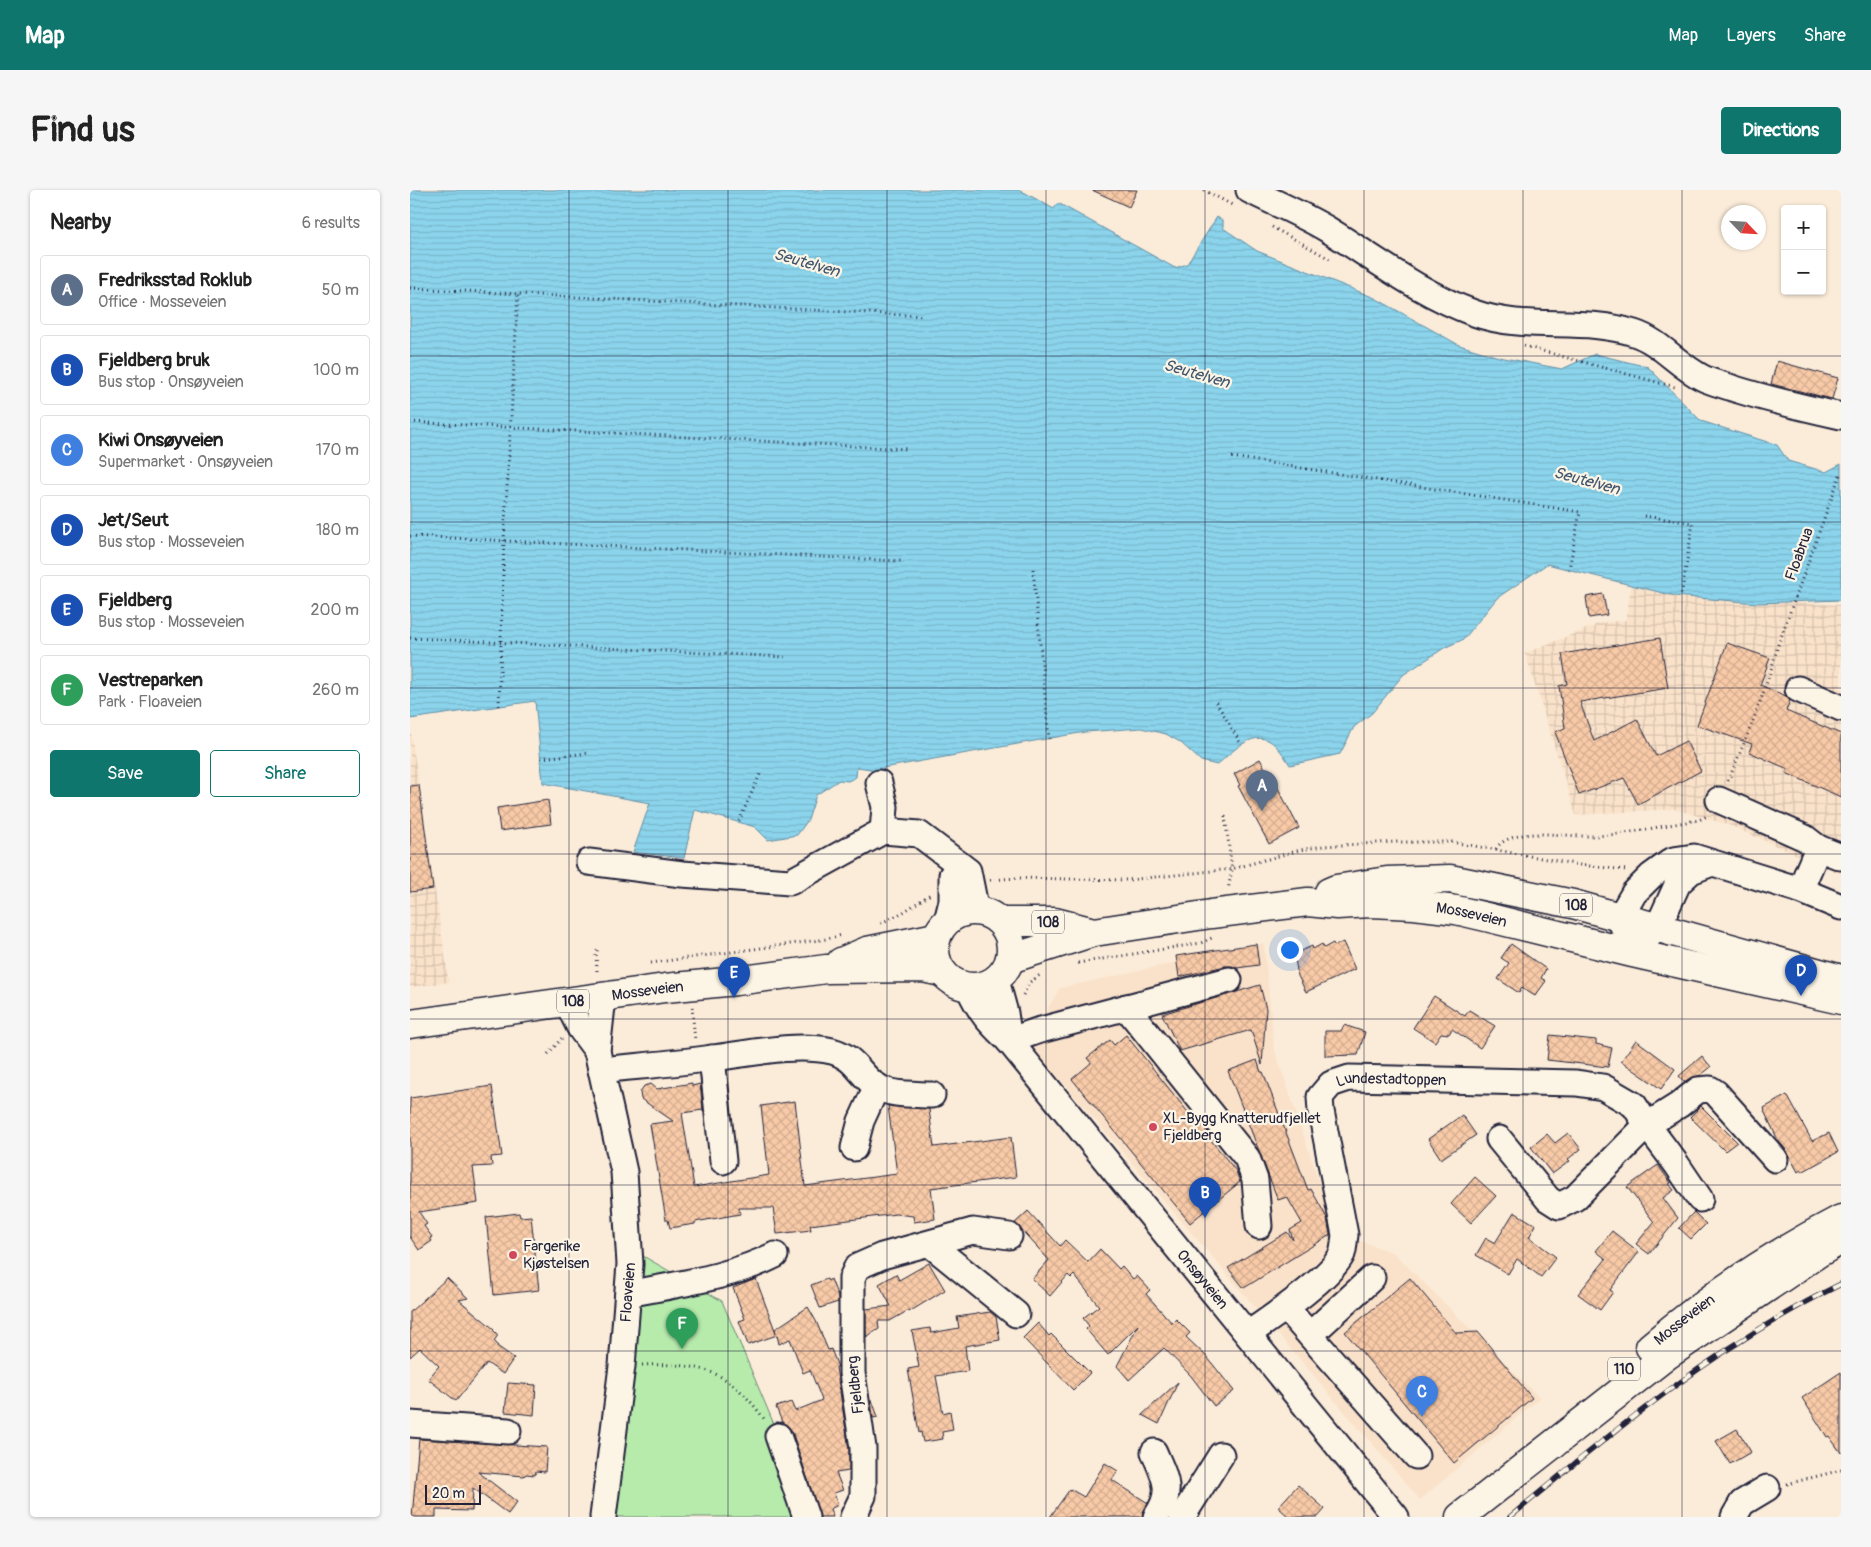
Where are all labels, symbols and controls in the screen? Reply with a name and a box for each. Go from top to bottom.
text: Map [25,21,65,50]
text: Map [1669,24,1698,47]
text: Layers [1726,24,1776,47]
text: Share [1804,24,1846,47]
button: Directions [1721,107,1841,154]
text: Find us [30,108,135,152]
north arrow [1721,205,1766,250]
map controls [1781,205,1826,295]
button: + [1781,205,1826,250]
text: Nearby [50,209,111,236]
text: 6 results [302,213,360,233]
water label: Seutelven [772,244,843,282]
button: − [1781,250,1826,295]
text: Fredriksstad Roklub [98,268,252,292]
text: A [62,280,72,300]
text: 50 m [322,280,359,300]
text: Office · Mosseveien [98,292,226,312]
text: Fjeldberg bruk [98,348,210,372]
water label: Seutelven [1162,355,1233,393]
text: B [62,360,72,380]
text: 100 m [313,360,359,380]
text: Bus stop · Onsøyveien [98,372,244,392]
text: Kiwi Onsøyveien [98,428,223,452]
text: C [62,440,72,460]
text: 170 m [316,440,359,460]
text: Supermarket · Onsøyveien [98,452,273,472]
water label: Seutelven [1552,463,1623,500]
text: Jet/Seut [98,508,169,532]
text: D [62,520,72,540]
text: 180 m [316,520,359,540]
street label: Floabrua [1781,525,1818,583]
text: Bus stop · Mosseveien [98,532,245,552]
text: Fjeldberg [98,588,172,612]
text: E [63,600,71,620]
text: 200 m [311,600,359,620]
text: Bus stop · Mosseveien [98,612,245,632]
text: Vestreparken [98,668,203,692]
text: F [62,680,72,700]
text: 260 m [312,680,359,700]
text: Park · Floaveien [98,692,202,712]
button: Save [50,750,200,797]
button: Share [210,750,360,797]
pin: A [1246,770,1278,811]
road number: 108 [1560,894,1592,916]
street label: Mosseveien [1435,899,1509,932]
road number: 108 [1032,910,1064,934]
your location [1277,937,1303,963]
pin: D [1785,955,1817,996]
pin: E [718,957,750,998]
street label: Mosseveien [611,977,684,1005]
road number: 108 [557,989,589,1012]
street label: Lundestadtoppen [1334,1069,1447,1092]
place label: XL-Bygg Knatterudfjellet Fjeldberg [1163,1109,1322,1145]
marker: XL-Bygg Knatterudfjellet Fjeldberg [1147,1121,1159,1133]
pin: B [1189,1177,1221,1218]
place label: Fargerike Kjøstelsen [523,1237,590,1273]
street label: Onsøyveien [1172,1246,1232,1313]
marker: Fargerike Kjøstelsen [507,1249,519,1261]
street label: Floaveien [616,1262,640,1323]
street label: Mosseveien [1650,1290,1719,1350]
pin: F [666,1308,698,1349]
street label: Fjeldberg [843,1355,868,1415]
road number: 110 [1608,1358,1640,1380]
pin: C [1406,1376,1438,1417]
scale bar [425,1482,481,1505]
text: 20 m [432,1485,465,1502]

